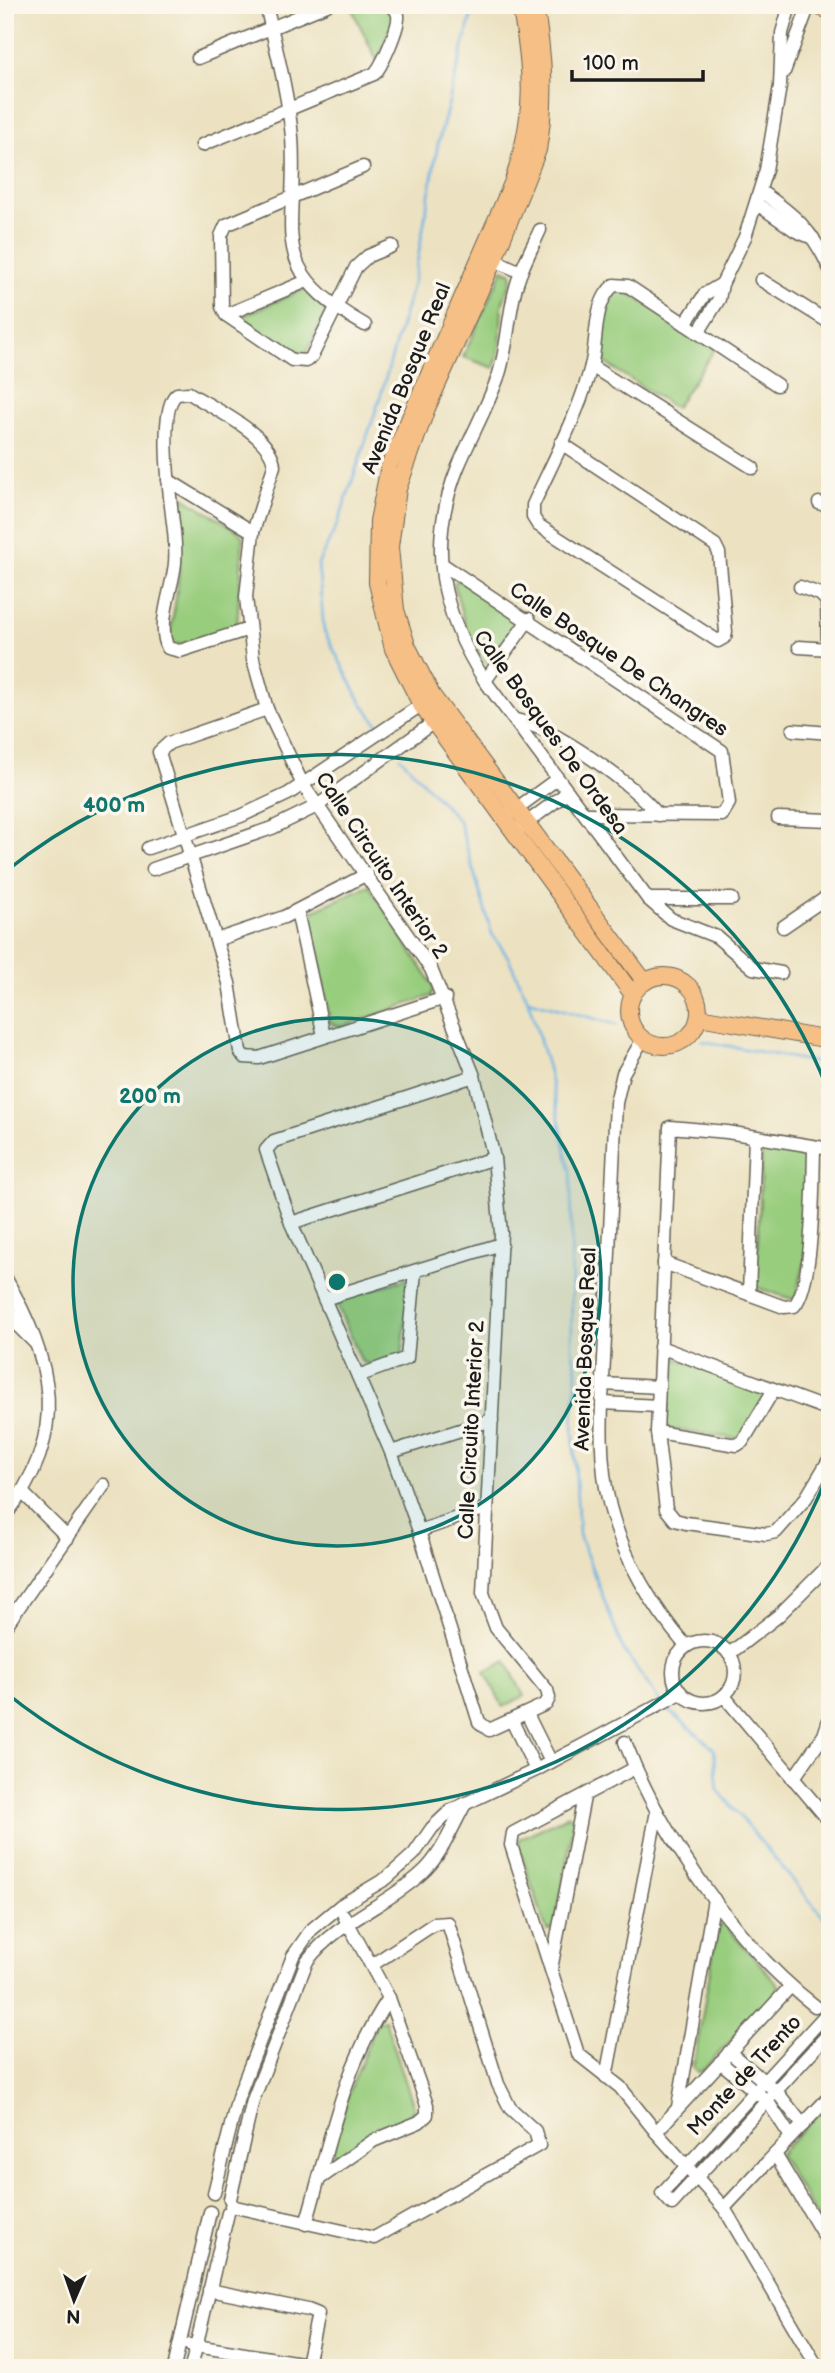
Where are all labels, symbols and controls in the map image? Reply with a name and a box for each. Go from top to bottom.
scale bar [572,38,704,82]
text: 100 m [583,51,639,76]
street label: Avenida Bosque Real [357,279,456,477]
street label: Calle Bosque De Changres [505,577,733,742]
street label: Calle Bosques De Ordesa [468,625,633,839]
street label: Calle Circuito Interior 2 [310,767,454,964]
text: 400 m [83,793,145,818]
text: 200 m [119,1084,181,1109]
street label: Avenida Bosque Real [569,1247,602,1451]
centre of rings [325,1270,349,1294]
street label: Calle Circuito Interior 2 [453,1319,490,1540]
street label: Monte de Trento [682,2010,807,2141]
north arrow [38,2264,108,2334]
text: N [66,2304,81,2327]

